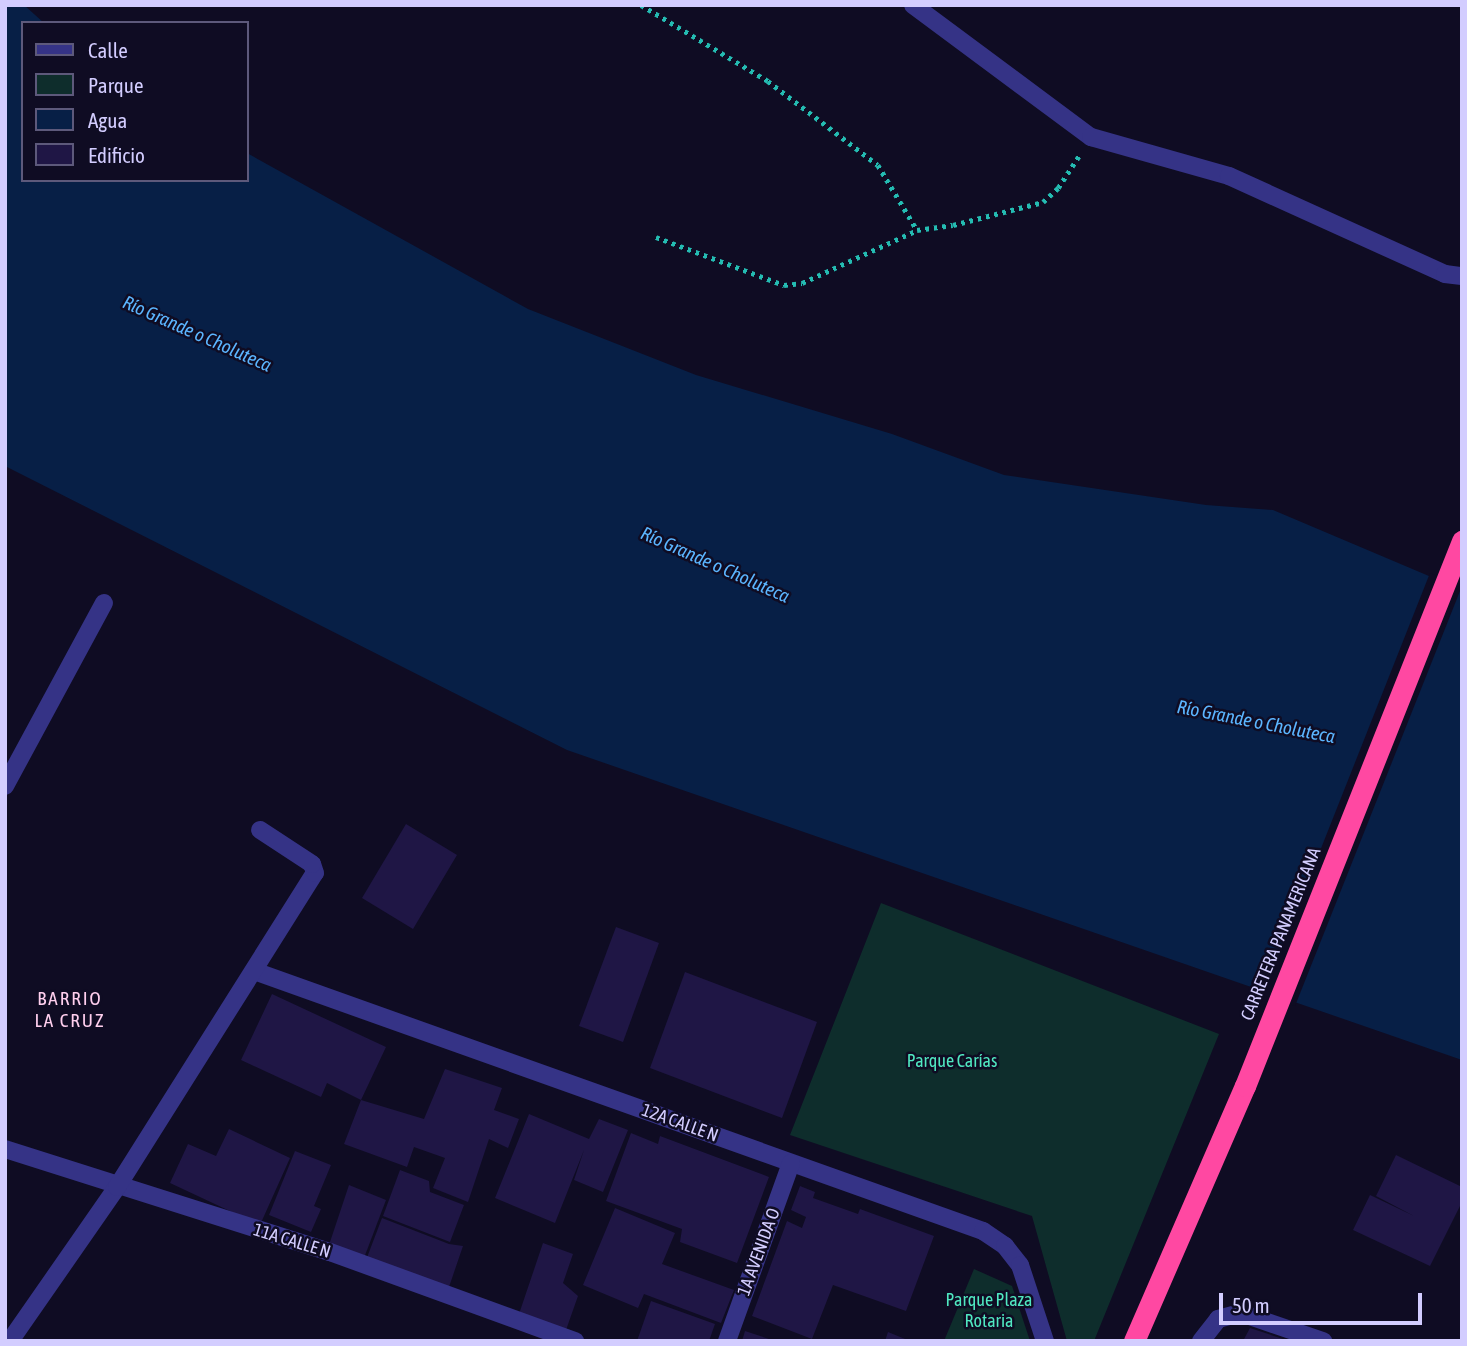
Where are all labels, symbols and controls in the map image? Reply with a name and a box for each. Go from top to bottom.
legend [21,21,248,182]
text: Calle [88,38,128,62]
text: Parque [88,73,143,97]
text: Agua [88,108,127,132]
text: Edificio [88,143,145,167]
water label: Río Grande o Choluteca [119,291,275,377]
water label: Río Grande o Choluteca [637,522,793,608]
water label: Río Grande o Choluteca [1175,695,1337,749]
street label: CARRETERA PANAMERICANA [1236,844,1326,1024]
district label: BARRIO LA CRUZ [35,988,105,1032]
park label: Parque Carías [907,1050,997,1072]
street label: 12A CALLE N [639,1099,721,1147]
street label: 1A AVENIDA O [733,1205,785,1299]
street label: 11A CALLE N [251,1219,333,1263]
scale bar [1222,1280,1425,1324]
park label: Parque Plaza Rotaria [946,1290,1032,1332]
text: 50 m [1232,1293,1270,1317]

